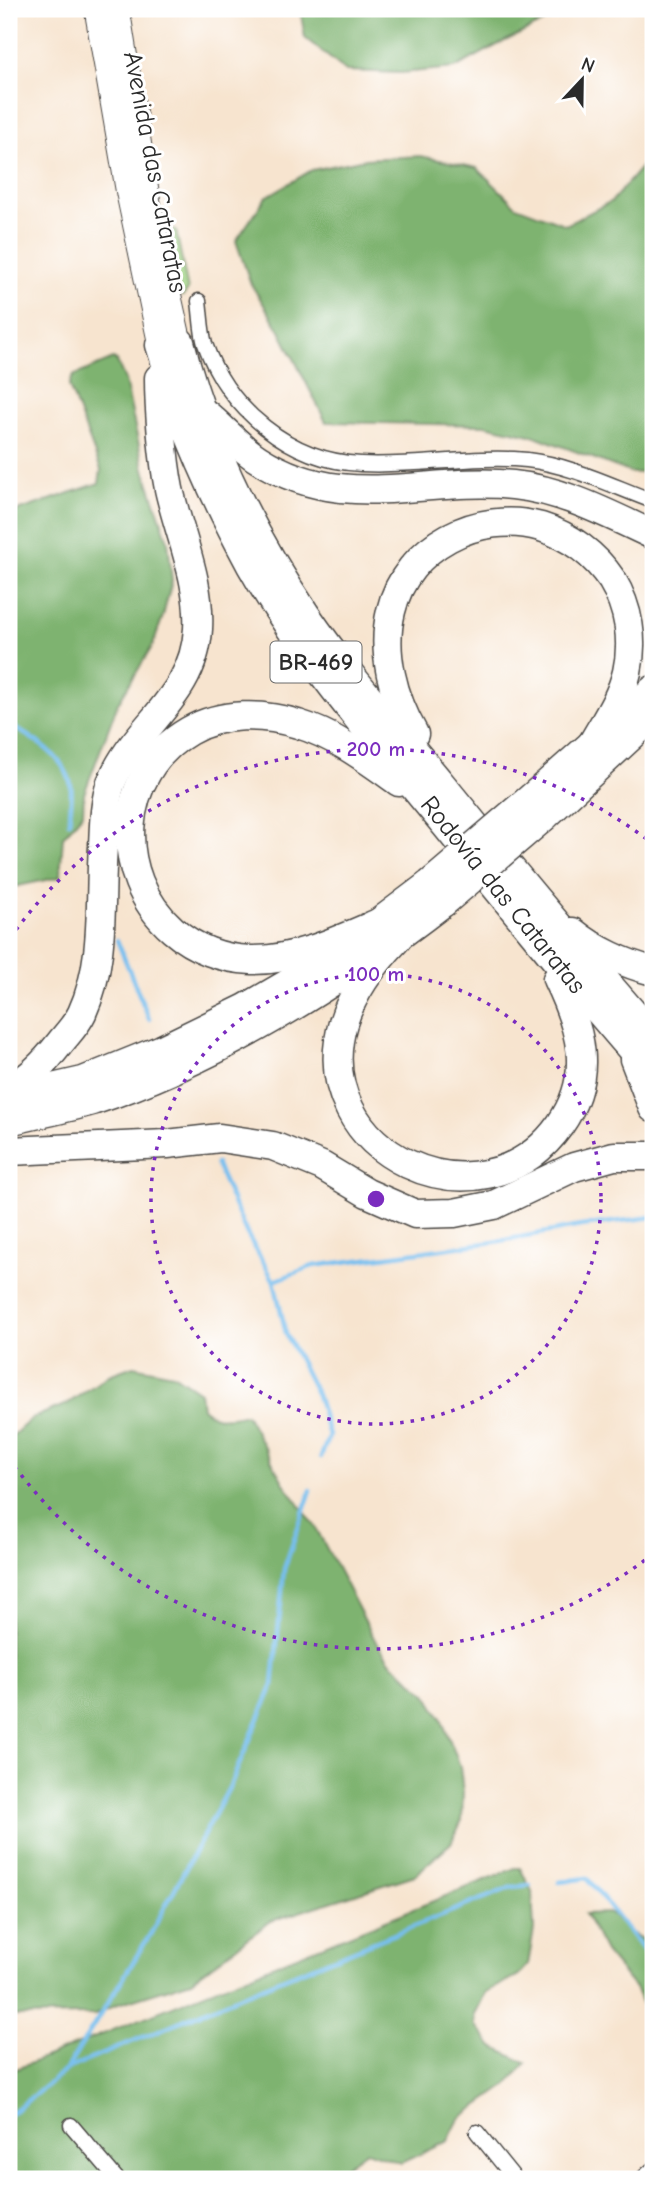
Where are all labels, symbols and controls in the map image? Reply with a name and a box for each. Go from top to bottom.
north arrow [546,46,616,116]
street label: Avenida das Cataratas [117,49,193,295]
text: N [578,53,598,78]
road number: BR-469 [270,642,362,682]
text: 200 m [347,737,405,761]
street label: Rodovía das Cataratas [414,790,592,1000]
text: 100 m [348,962,404,986]
centre of rings [364,1187,388,1211]

